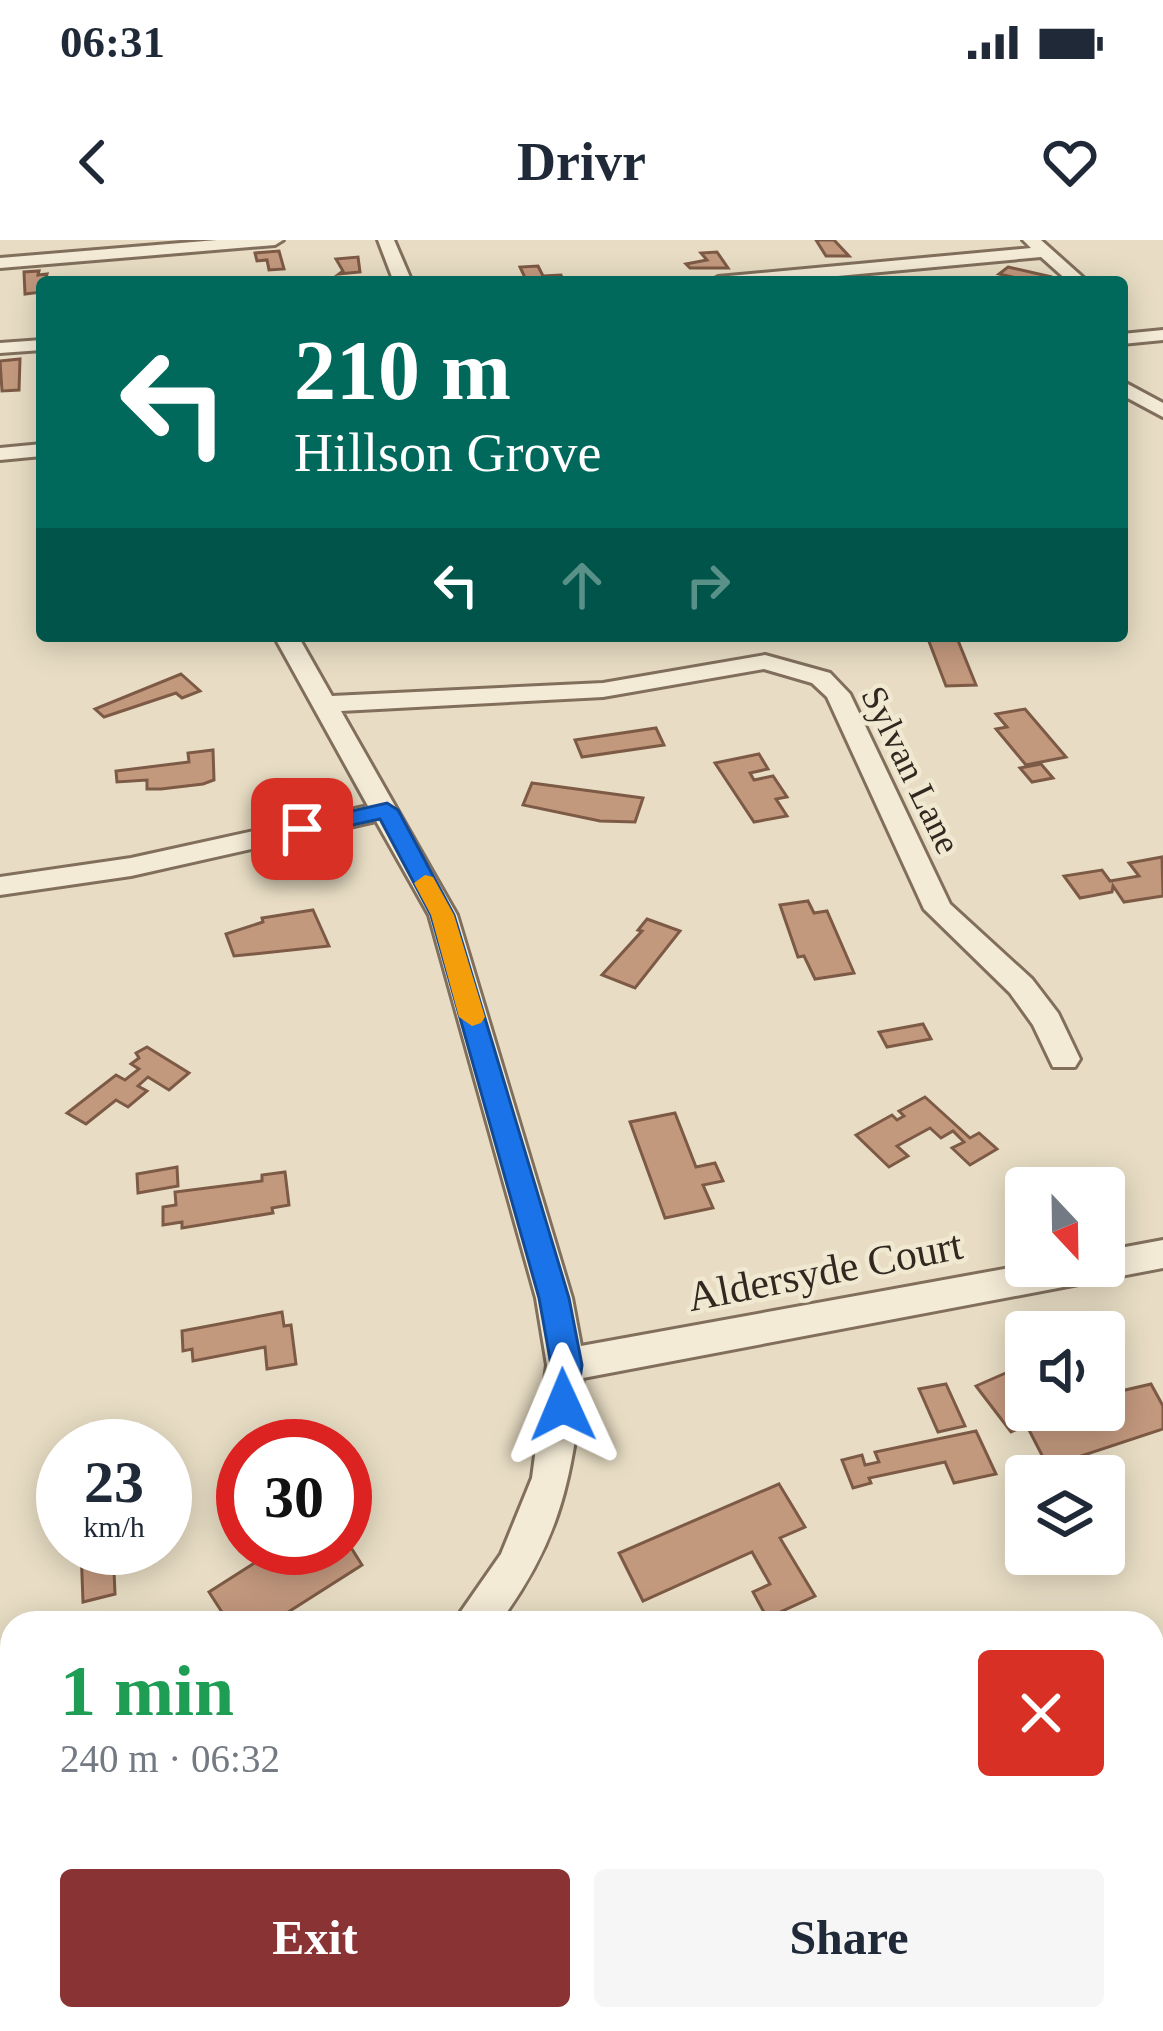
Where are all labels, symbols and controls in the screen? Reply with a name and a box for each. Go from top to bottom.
text: 06:31 [60,17,165,67]
icon: back [60,129,126,195]
icon: heart [1037,129,1103,195]
text: Drivr [517,132,646,192]
icon: left [96,324,252,480]
text: 210 m [294,324,511,417]
text: Hillson Grove [294,423,601,483]
icon: left [423,552,489,618]
icon: ahead [549,552,615,618]
icon: right [675,552,741,618]
street label: Sylvan Lane [853,680,969,860]
pin [251,778,353,880]
icon: arrive [269,796,335,862]
north arrow [1005,1167,1125,1287]
map controls [1005,1167,1125,1575]
street label: Aldersyde Court [684,1222,967,1320]
button: sound [1005,1311,1125,1431]
position arrow [500,1342,626,1468]
speed limit sign: 30 [216,1419,372,1575]
text: 23 [84,1449,144,1515]
button: layers [1005,1455,1125,1575]
text: km/h [83,1510,145,1543]
button: close [978,1650,1104,1776]
text: 1 min [60,1651,234,1731]
text: 240 m · 06:32 [60,1737,280,1780]
button: Exit [60,1869,570,2007]
button: Share [594,1869,1104,2007]

